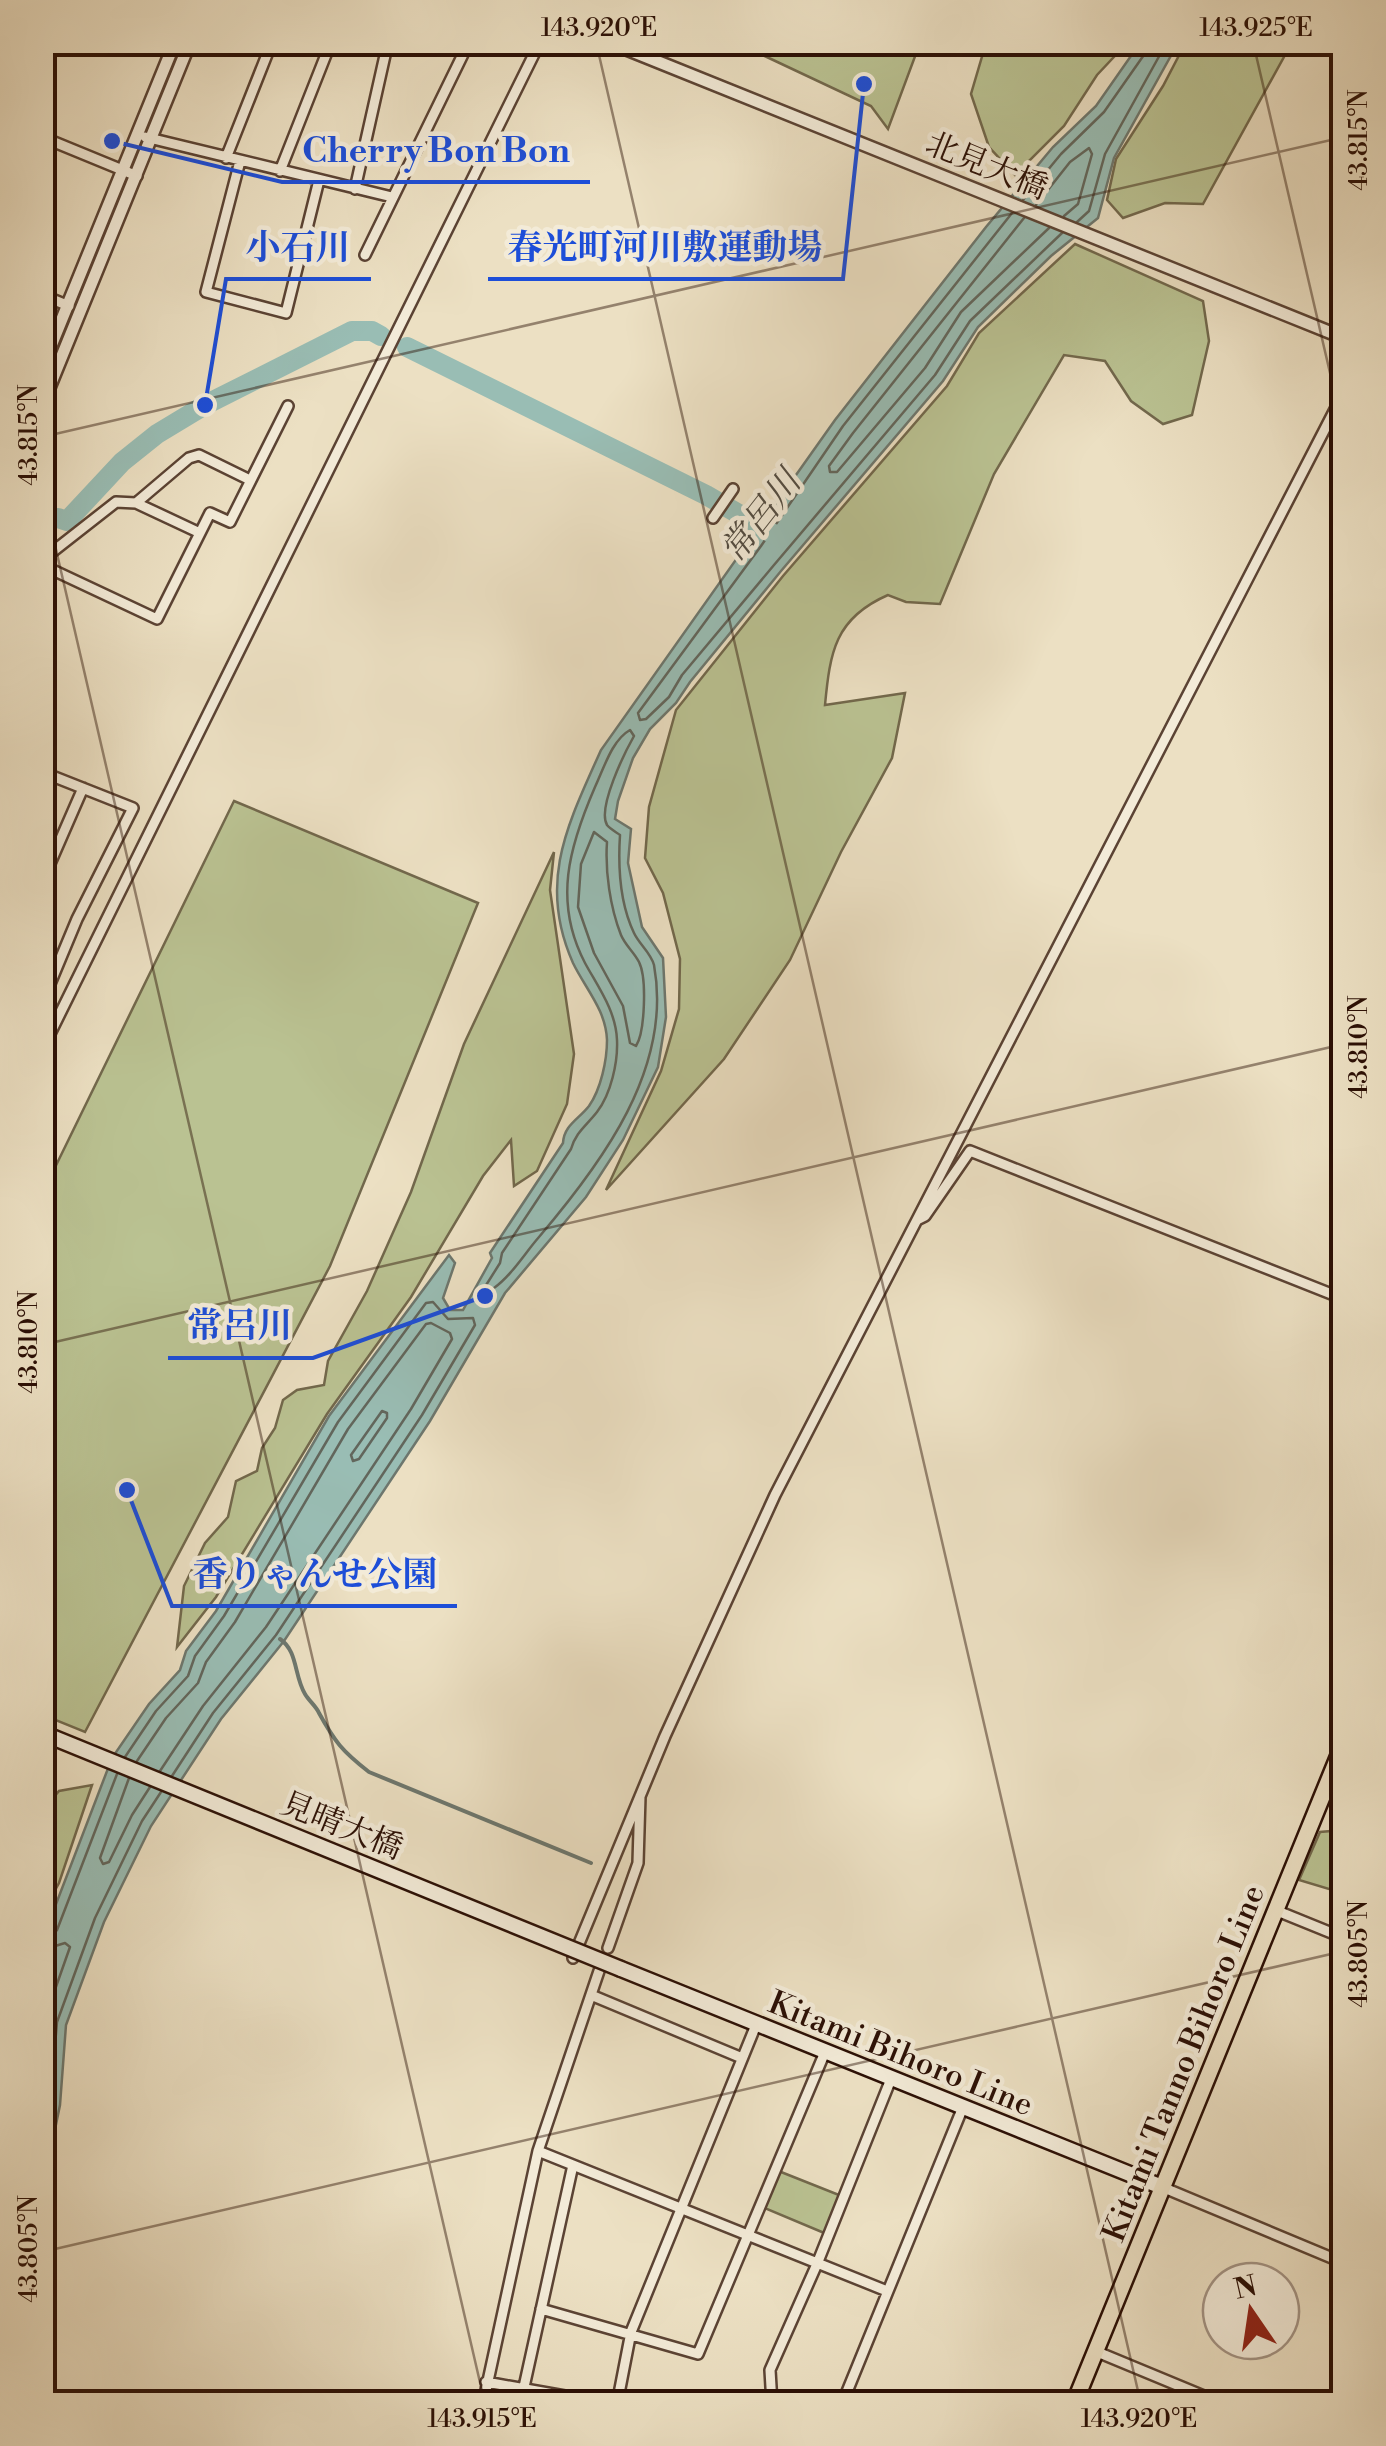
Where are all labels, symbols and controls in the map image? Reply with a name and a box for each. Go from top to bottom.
text: 143.920°E [541,13,657,44]
text: 143.925°E [1199,13,1313,44]
text: 43.815°N [1344,89,1375,191]
callout: Cherry Bon Bon [282,117,590,182]
street label: 北見大橋 [920,123,1053,208]
text: Cherry Bon Bon [302,130,570,173]
callout: 小石川 [226,214,371,279]
callout: 春光町河川敷運動場 [488,214,843,279]
text: 小石川 [245,227,351,270]
text: 春光町河川敷運動場 [507,227,823,270]
text: 43.815°N [14,384,45,486]
water label: 常呂川 [712,459,813,572]
text: 43.810°N [1344,995,1375,1099]
text: 43.810°N [14,1290,45,1394]
callout: 常呂川 [168,1293,313,1358]
text: 常呂川 [187,1305,293,1348]
callout: 香りゃんせ公園 [172,1541,457,1606]
text: 香りゃんせ公園 [192,1554,438,1597]
street label: 見晴大橋 [275,1783,408,1868]
street label: Kitami Tanno Bihoro Line [1094,1879,1274,2248]
text: 43.805°N [1344,1900,1375,2008]
street label: Kitami Bihoro Line [762,1983,1039,2125]
text: 43.805°N [14,2195,45,2303]
north arrow [1201,2261,1301,2361]
text: N [1231,2269,1260,2308]
text: 143.915°E [427,2404,537,2435]
text: 143.920°E [1081,2404,1197,2435]

